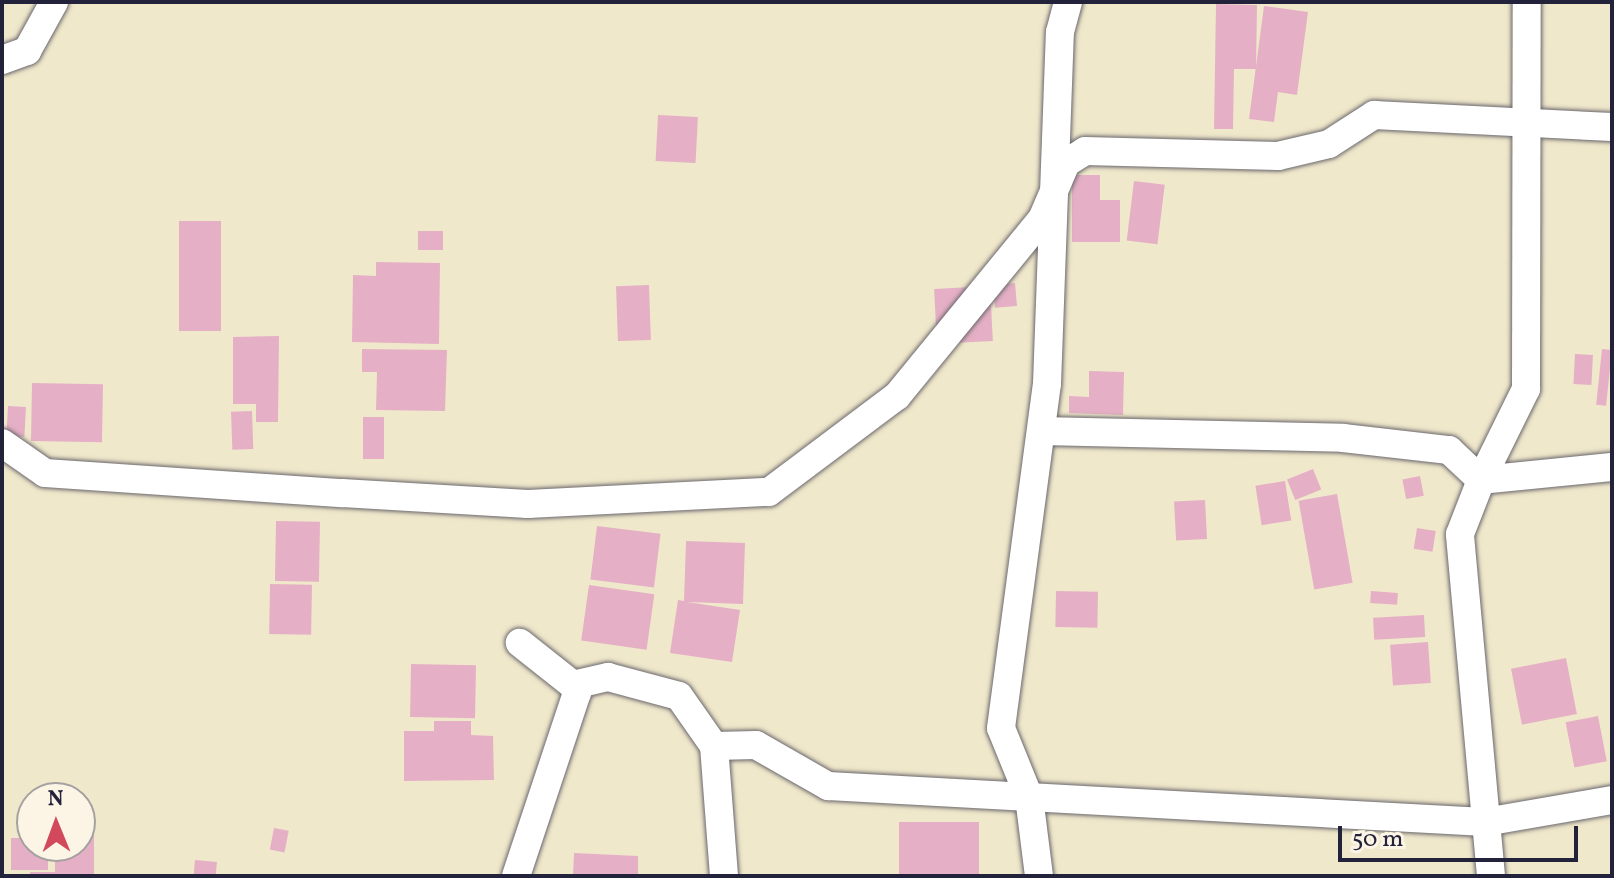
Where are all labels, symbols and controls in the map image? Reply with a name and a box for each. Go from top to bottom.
north arrow [16,782,96,862]
text: N [47,784,64,815]
scale bar [1342,810,1582,860]
text: 50 m [1352,823,1404,857]

